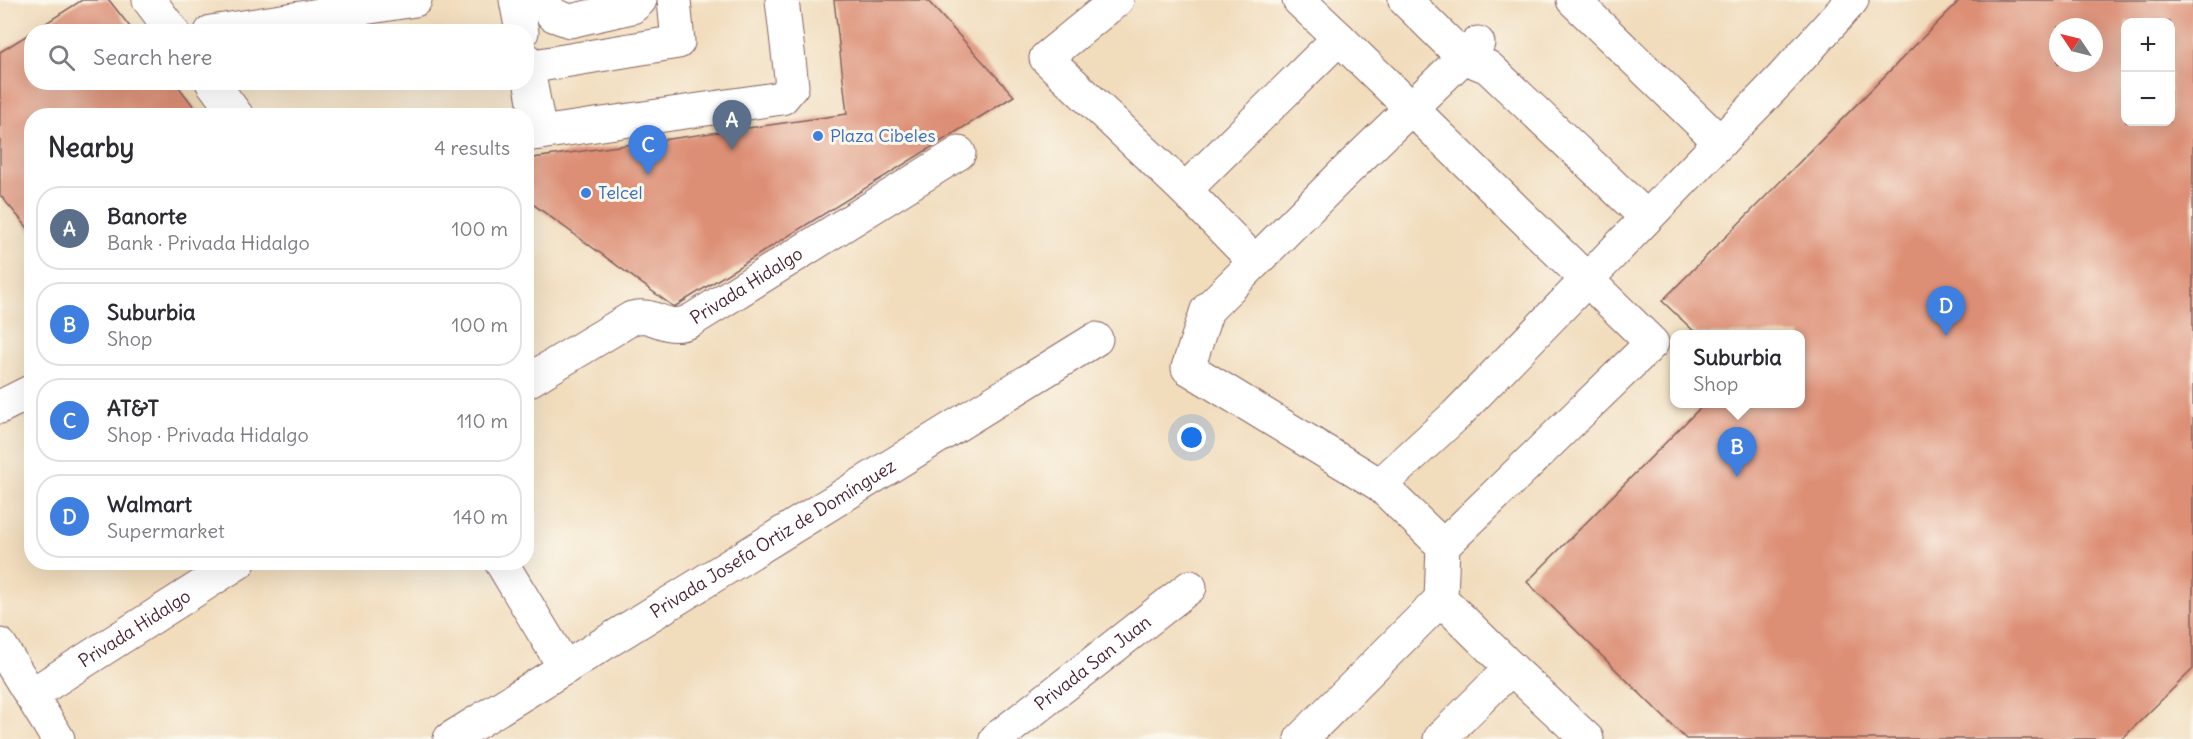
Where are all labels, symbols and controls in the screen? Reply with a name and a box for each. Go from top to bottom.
north arrow [2049,18,2103,72]
map controls [2121,18,2175,126]
button: + [2121,18,2175,72]
search box [24,24,534,90]
icon: search [45,41,78,74]
text: Search here [93,43,212,71]
button: − [2121,72,2175,126]
pin: A [712,100,752,150]
place label: Plaza Cibeles [830,124,936,147]
pin: C [628,126,668,175]
marker: Plaza Cibeles [811,129,825,143]
text: Nearby [48,131,134,164]
text: 4 results [434,135,510,160]
place label: Telcel [598,181,642,204]
marker: Telcel [579,186,593,200]
text: Banorte [107,202,187,230]
text: A [63,216,76,241]
text: 100 m [451,216,508,241]
text: Bank · Privada Hidalgo [107,230,310,255]
street label: Privada Hidalgo [686,242,807,329]
pin: D [1926,286,1966,336]
text: Suburbia [107,298,196,326]
text: B [63,312,76,337]
text: 100 m [451,312,508,337]
text: Shop [107,326,152,351]
popup [1670,330,1805,408]
text: Suburbia [1693,343,1782,371]
text: Shop [1693,371,1738,396]
text: AT&T [107,394,159,422]
text: C [63,408,76,433]
text: 110 m [457,408,508,433]
text: Shop · Privada Hidalgo [107,422,309,447]
your location [1177,423,1206,452]
pin: B [1718,428,1756,477]
street label: Privada Josefa Ortiz de Domínguez [646,454,900,623]
text: Walmart [107,490,192,518]
text: D [62,504,77,529]
text: 140 m [453,504,508,529]
text: Supermarket [107,518,225,543]
street label: Privada Hidalgo [74,584,195,673]
street label: Privada San Juan [1030,610,1155,715]

